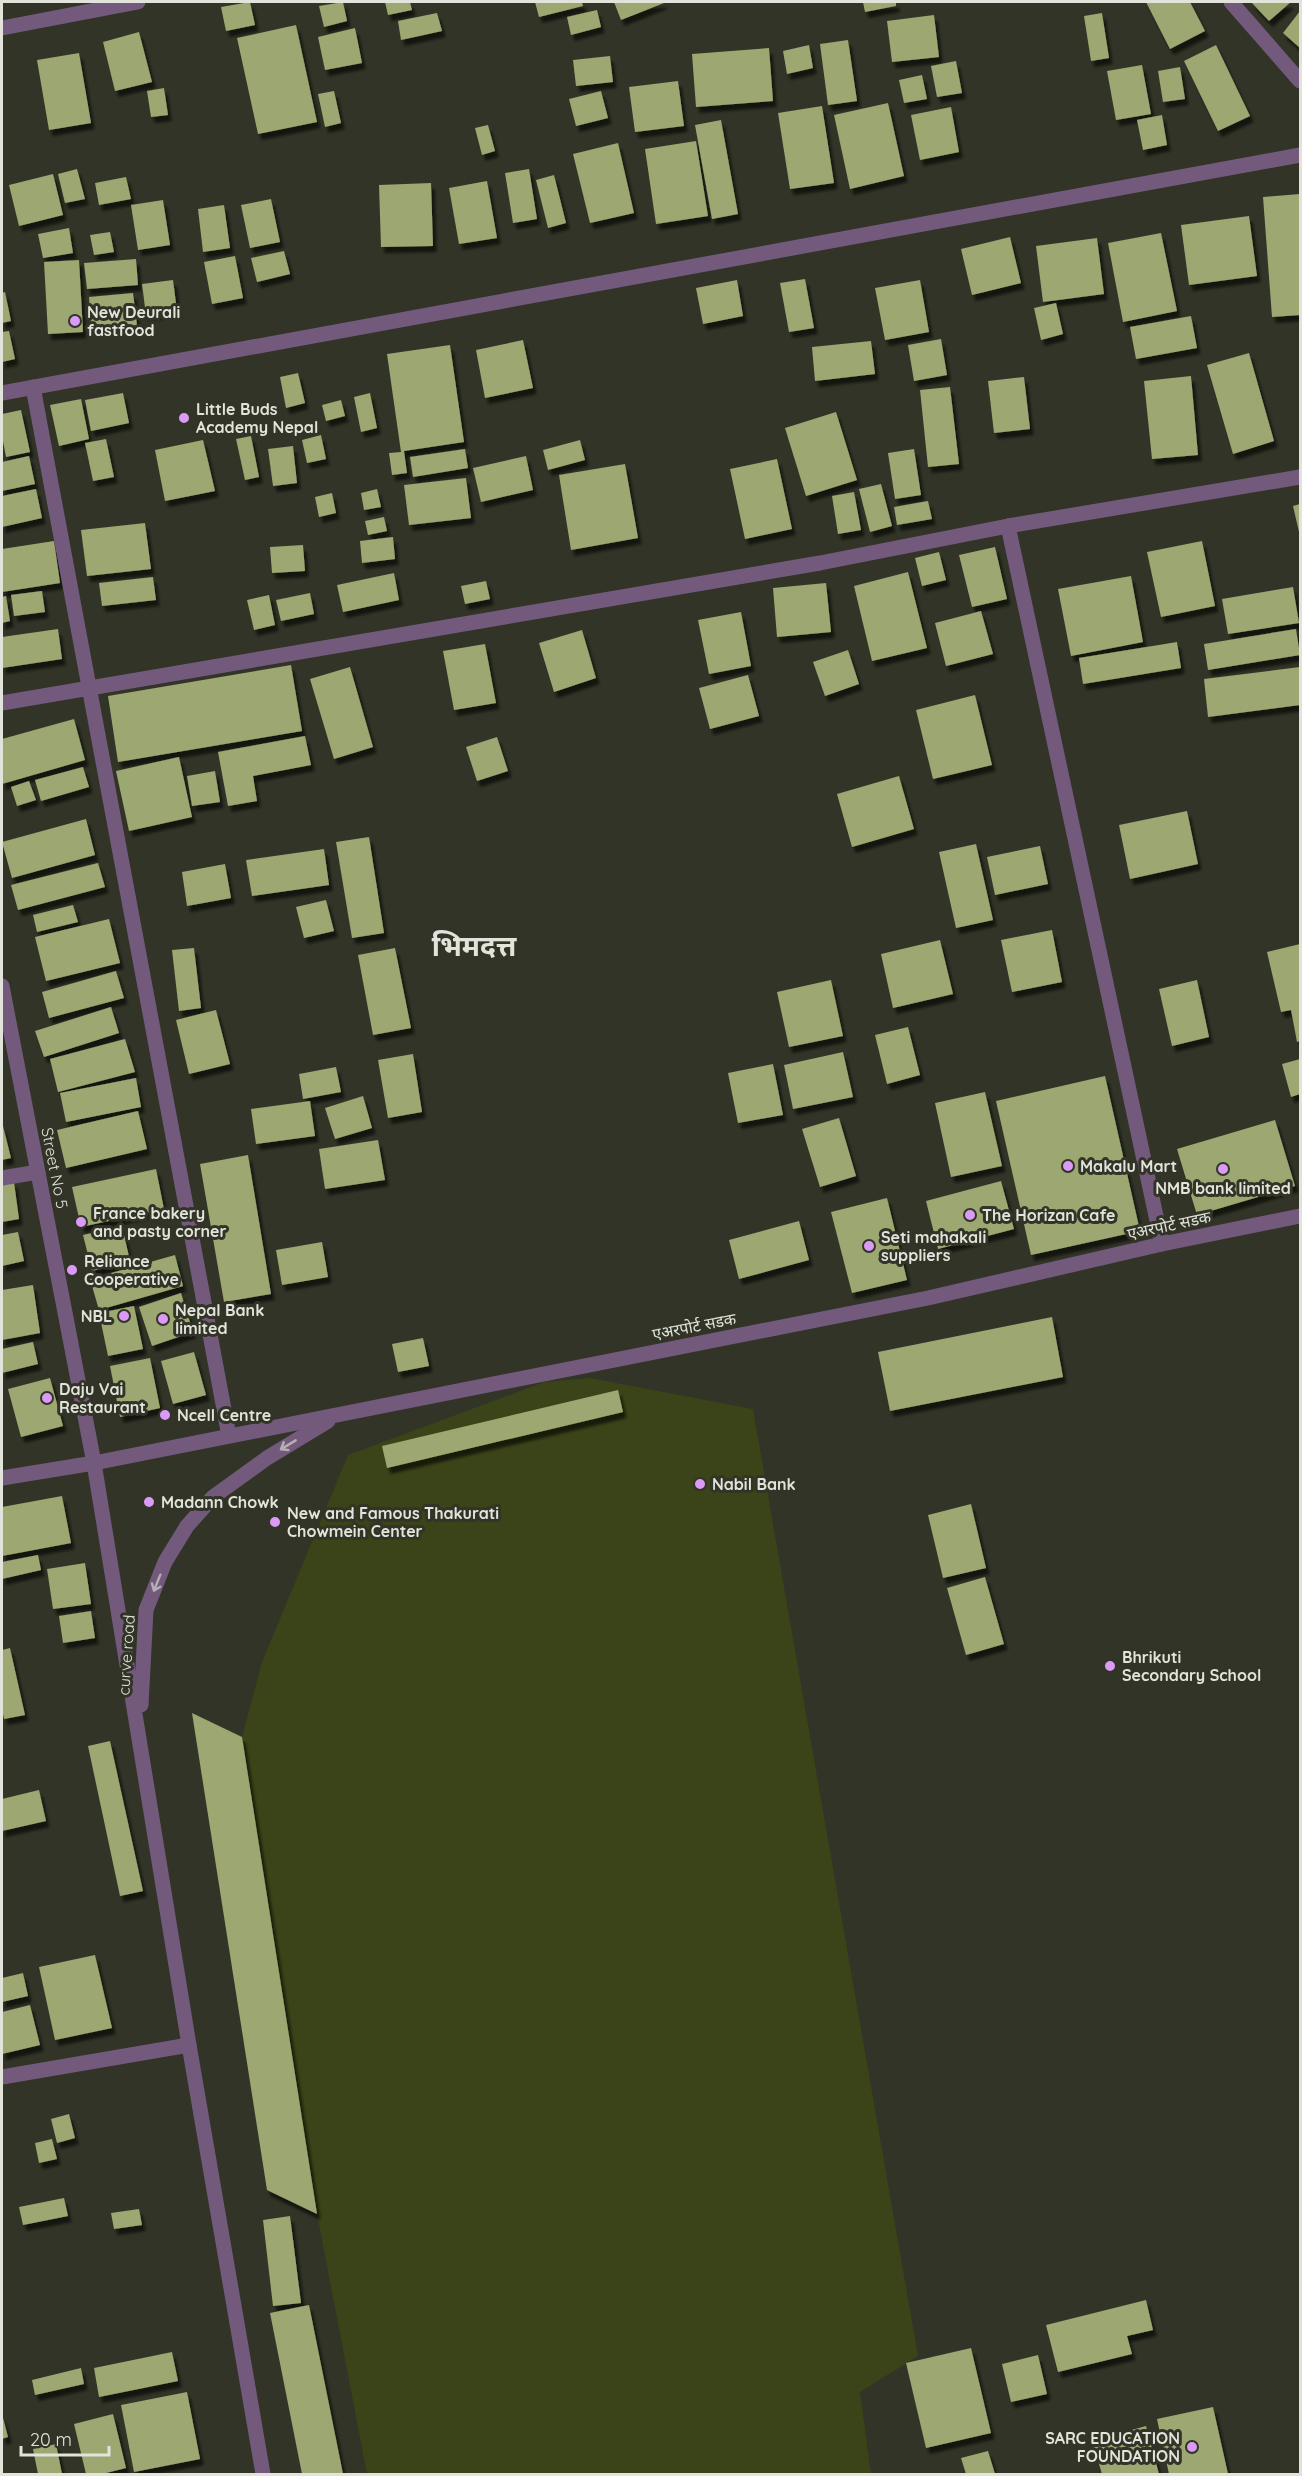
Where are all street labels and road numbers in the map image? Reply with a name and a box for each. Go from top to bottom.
street label: Street No 5 [37,1126,73,1210]
street label: एअरपोर्ट सडक [1125,1206,1213,1244]
street label: एअरपोर्ट सडक [650,1308,738,1344]
street label: curve road [113,1614,139,1696]

